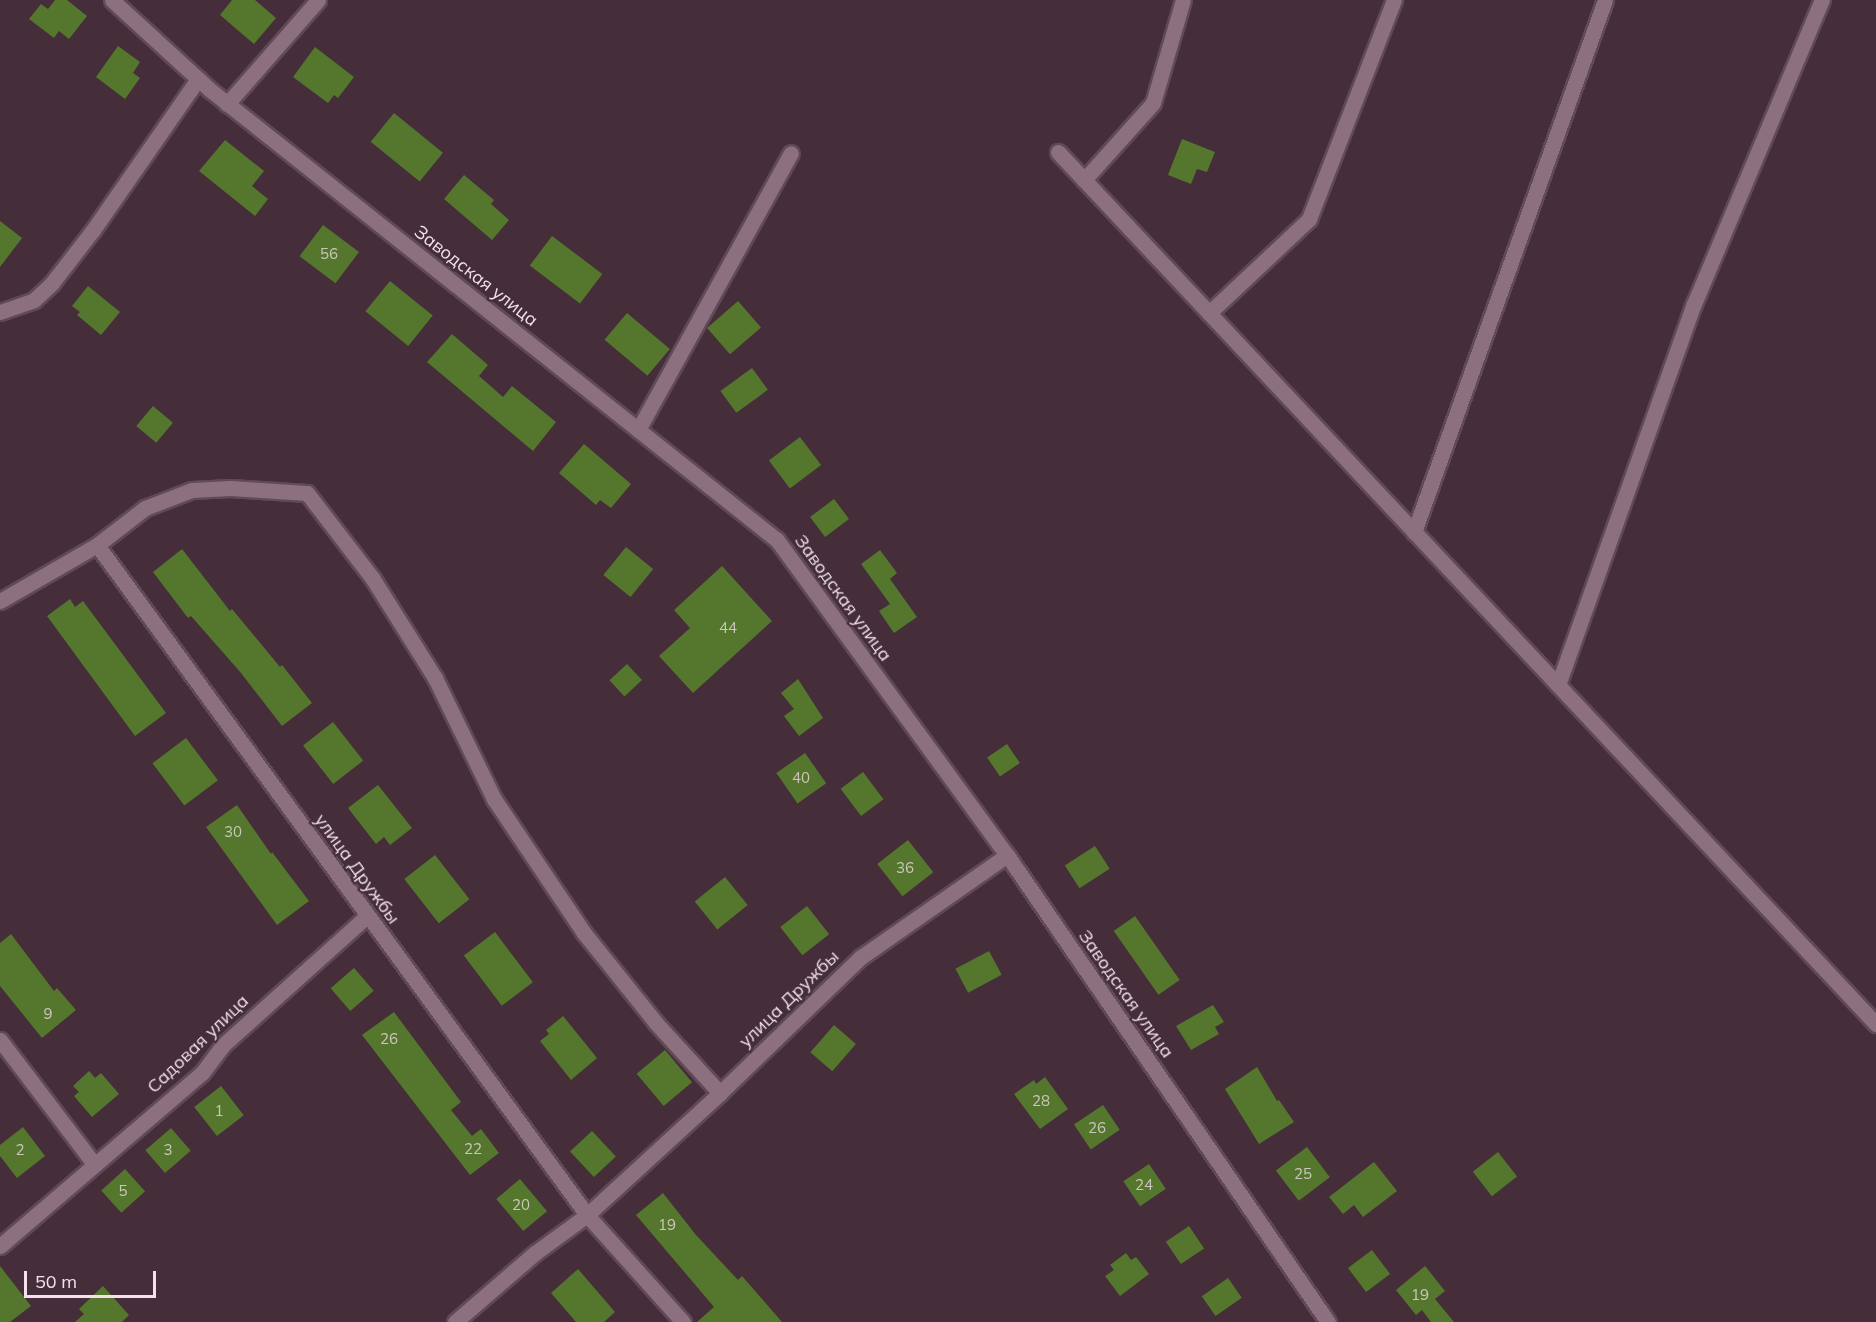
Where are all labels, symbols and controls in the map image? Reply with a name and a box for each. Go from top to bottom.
street label: Заводская улица [410,221,542,331]
house number: 56 [320,245,338,263]
street label: Заводская улица [790,531,896,665]
house number: 44 [719,619,737,637]
house number: 40 [792,769,810,787]
street label: улица Дружбы [310,810,404,928]
house number: 30 [224,823,242,841]
house number: 36 [896,859,914,877]
street label: Заводская улица [1074,926,1178,1062]
street label: улица Дружбы [735,946,843,1052]
street label: Садовая улица [143,990,253,1098]
house number: 9 [44,1005,52,1023]
house number: 26 [380,1030,398,1048]
house number: 28 [1032,1092,1050,1110]
house number: 1 [215,1102,223,1120]
house number: 26 [1088,1119,1106,1137]
house number: 22 [464,1140,482,1158]
house number: 2 [16,1141,24,1159]
house number: 3 [164,1141,172,1159]
house number: 25 [1294,1165,1312,1183]
house number: 24 [1135,1176,1153,1194]
house number: 5 [119,1182,127,1200]
house number: 20 [512,1196,530,1214]
house number: 19 [658,1216,676,1234]
scale bar [27,1259,159,1297]
text: 50 m [35,1270,77,1293]
house number: 19 [1411,1286,1429,1304]

